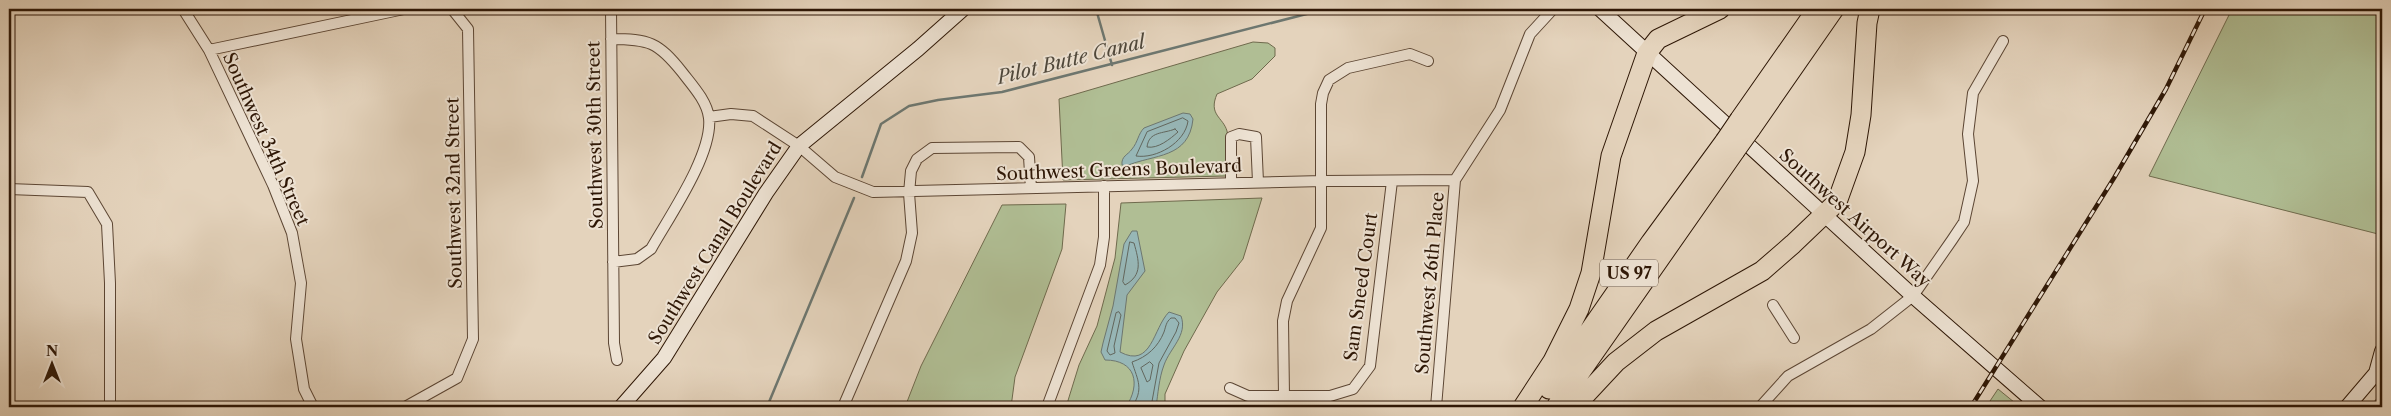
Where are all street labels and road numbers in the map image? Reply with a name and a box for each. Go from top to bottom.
street label: Southwest 30th Street [582,40,608,229]
street label: Southwest 34th Street [218,49,314,230]
street label: Southwest 32nd Street [441,96,467,289]
street label: Southwest Canal Boulevard [644,138,786,348]
street label: Southwest Airport Way [1775,144,1936,293]
street label: Southwest Greens Boulevard [996,155,1242,185]
street label: Southwest 26th Place [1411,191,1449,375]
street label: Sam Sneed Court [1340,211,1382,363]
road number: US 97 [1600,260,1658,286]

